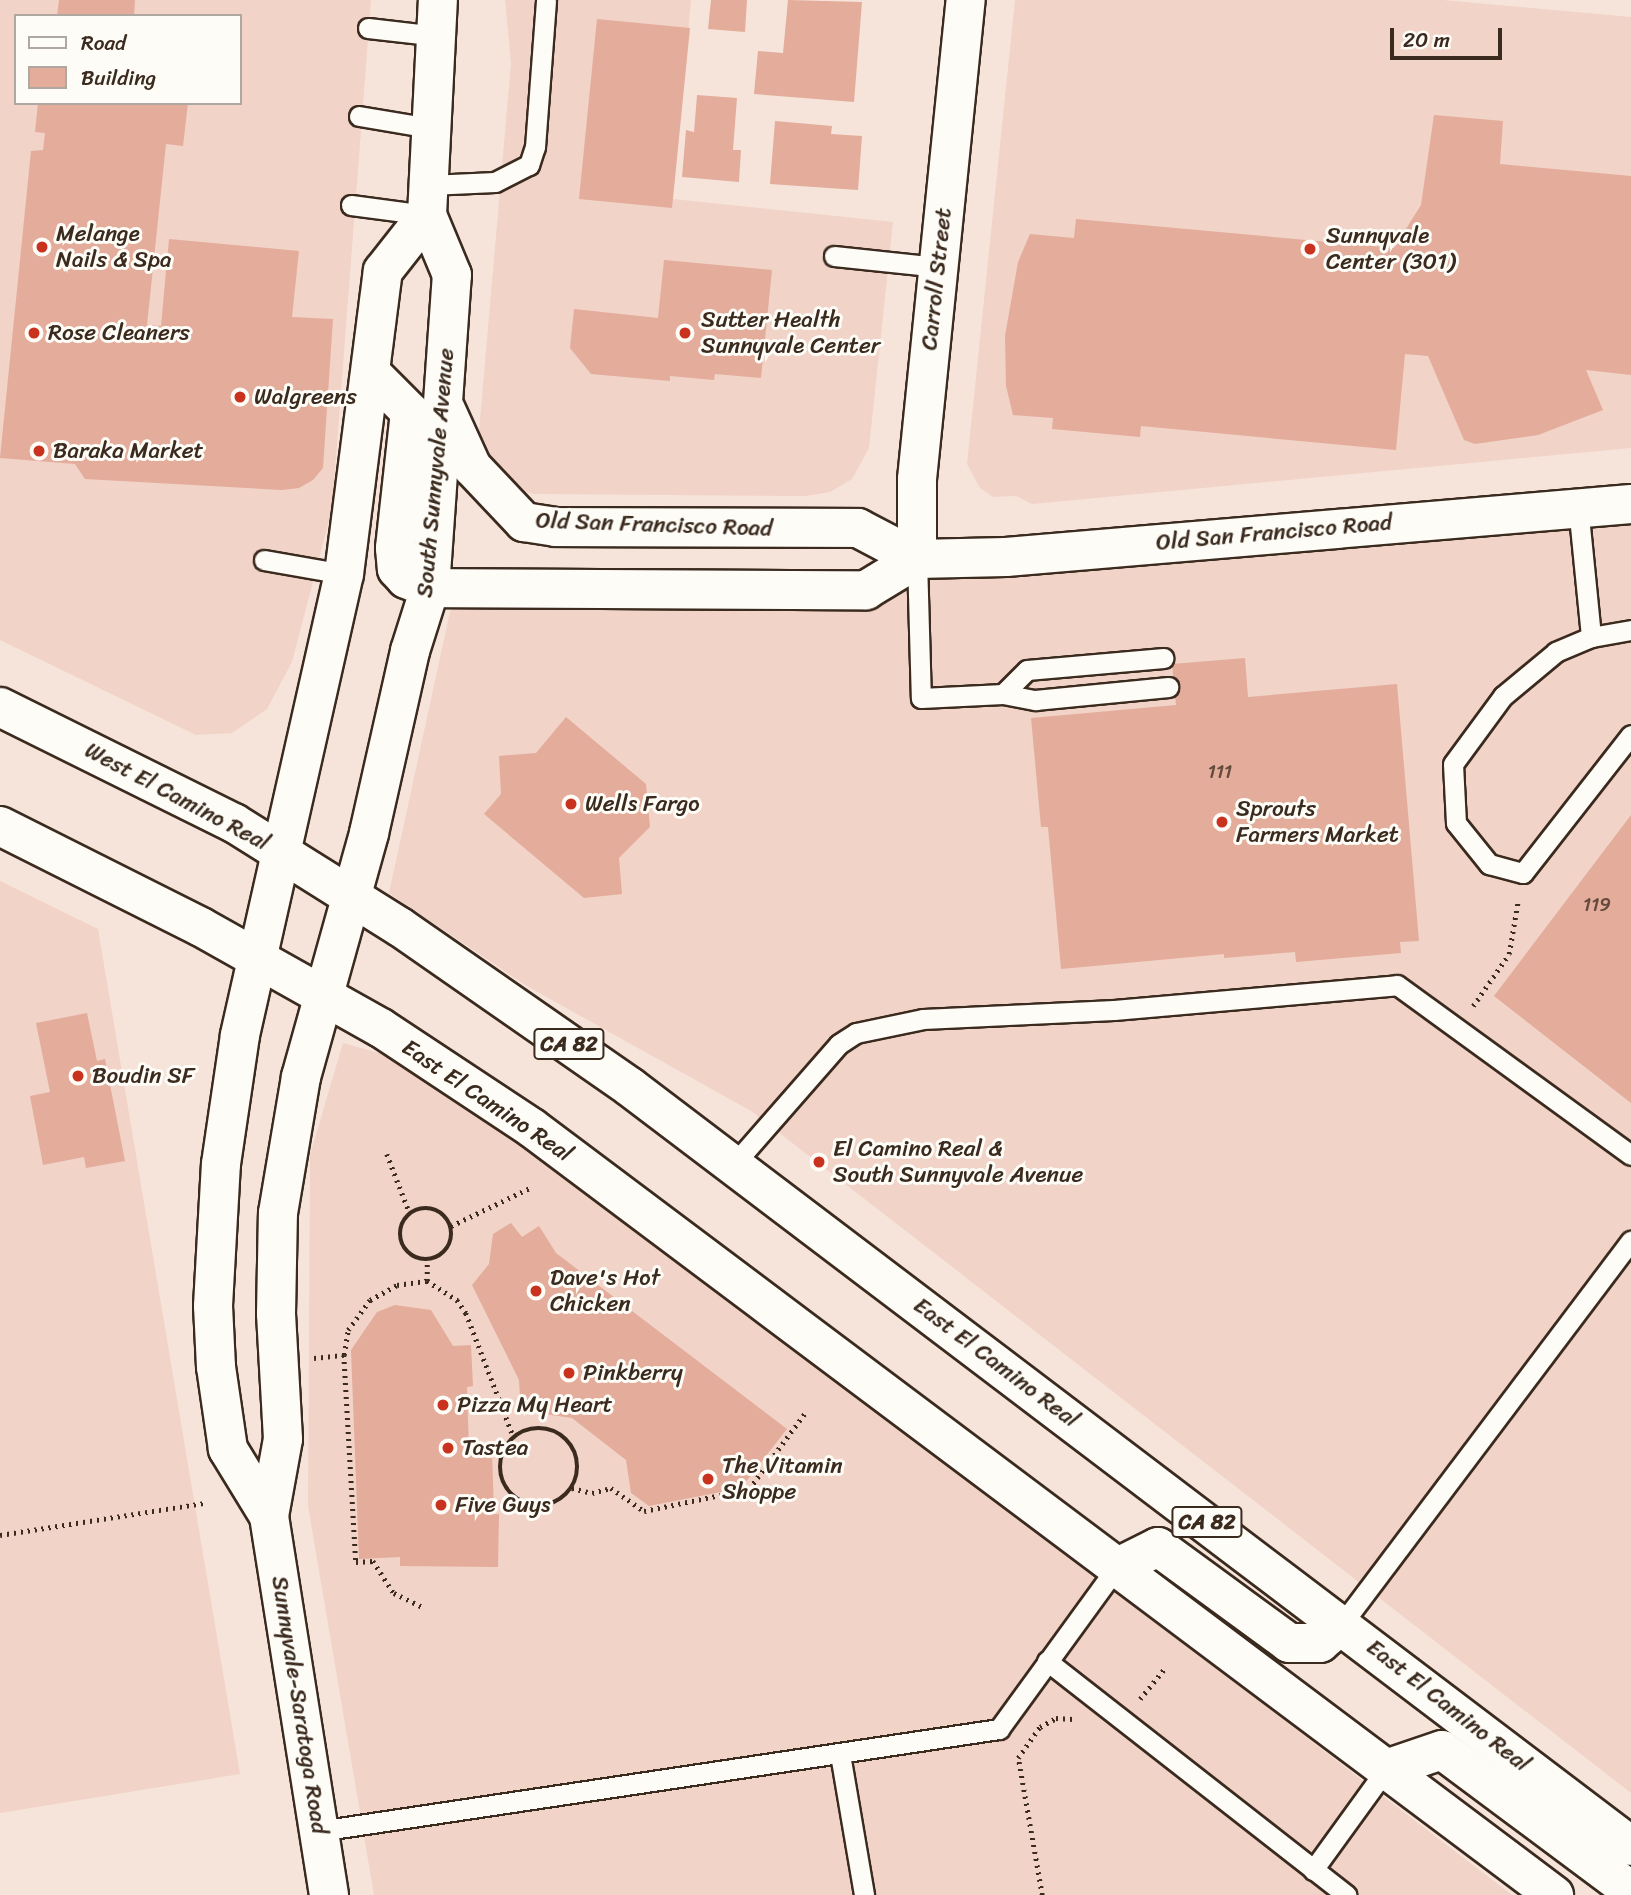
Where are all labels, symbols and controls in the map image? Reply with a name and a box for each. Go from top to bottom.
legend [14,14,242,105]
scale bar [1393,14,1505,58]
text: 20 m [1403,21,1450,59]
text: Road [81,24,126,62]
text: Building [81,59,156,97]
street label: Carroll Street [916,207,958,351]
place label: Melange Nails & Spa [56,220,172,274]
place label: Sunnyvale Center (301) [1326,222,1455,276]
marker: Melange Nails & Spa [34,239,50,255]
marker: Sunnyvale Center (301) [1300,239,1320,259]
place label: Sutter Health Sunnyvale Center [701,306,880,360]
place label: Rose Cleaners [48,319,190,347]
marker: Sutter Health Sunnyvale Center [675,323,695,343]
marker: Rose Cleaners [26,325,42,341]
street label: South Sunnyvale Avenue [411,348,461,598]
place label: Walgreens [254,383,357,411]
marker: Walgreens [232,389,248,405]
place label: Baraka Market [53,437,203,465]
marker: Baraka Market [31,443,47,459]
street label: Old San Francisco Road [535,507,773,543]
street label: Old San Francisco Road [1155,509,1393,557]
street label: West El Camino Real [80,737,274,857]
house number: 111 [1208,761,1232,783]
place label: Wells Fargo [585,790,700,818]
place label: Sprouts Farmers Market [1236,795,1398,849]
marker: Wells Fargo [563,796,579,812]
marker: Sprouts Farmers Market [1214,814,1230,830]
house number: 119 [1583,894,1611,916]
road number: CA 82 [532,1026,606,1062]
street label: East El Camino Real [396,1034,578,1168]
place label: Boudin SF [92,1062,194,1090]
marker: Boudin SF [70,1068,86,1084]
place label: El Camino Real & South Sunnyvale Avenue [833,1135,1082,1189]
marker: El Camino Real & South Sunnyvale Avenue [811,1154,827,1170]
place label: Dave's Hot Chicken [550,1264,661,1318]
marker: Dave's Hot Chicken [528,1283,544,1299]
street label: East El Camino Real [908,1292,1084,1434]
place label: Pinkberry [583,1359,683,1387]
marker: Pinkberry [561,1365,577,1381]
place label: Pizza My Heart [457,1391,613,1419]
marker: Pizza My Heart [435,1397,451,1413]
place label: Tastea [462,1434,528,1462]
marker: Tastea [440,1440,456,1456]
place label: The Vitamin Shoppe [722,1452,843,1506]
marker: The Vitamin Shoppe [700,1471,716,1487]
place label: Five Guys [455,1491,552,1519]
marker: Five Guys [433,1497,449,1513]
road number: CA 82 [1170,1504,1244,1540]
street label: Sunnyvale-Saratoga Road [265,1574,333,1836]
street label: East El Camino Real [1361,1634,1535,1778]

